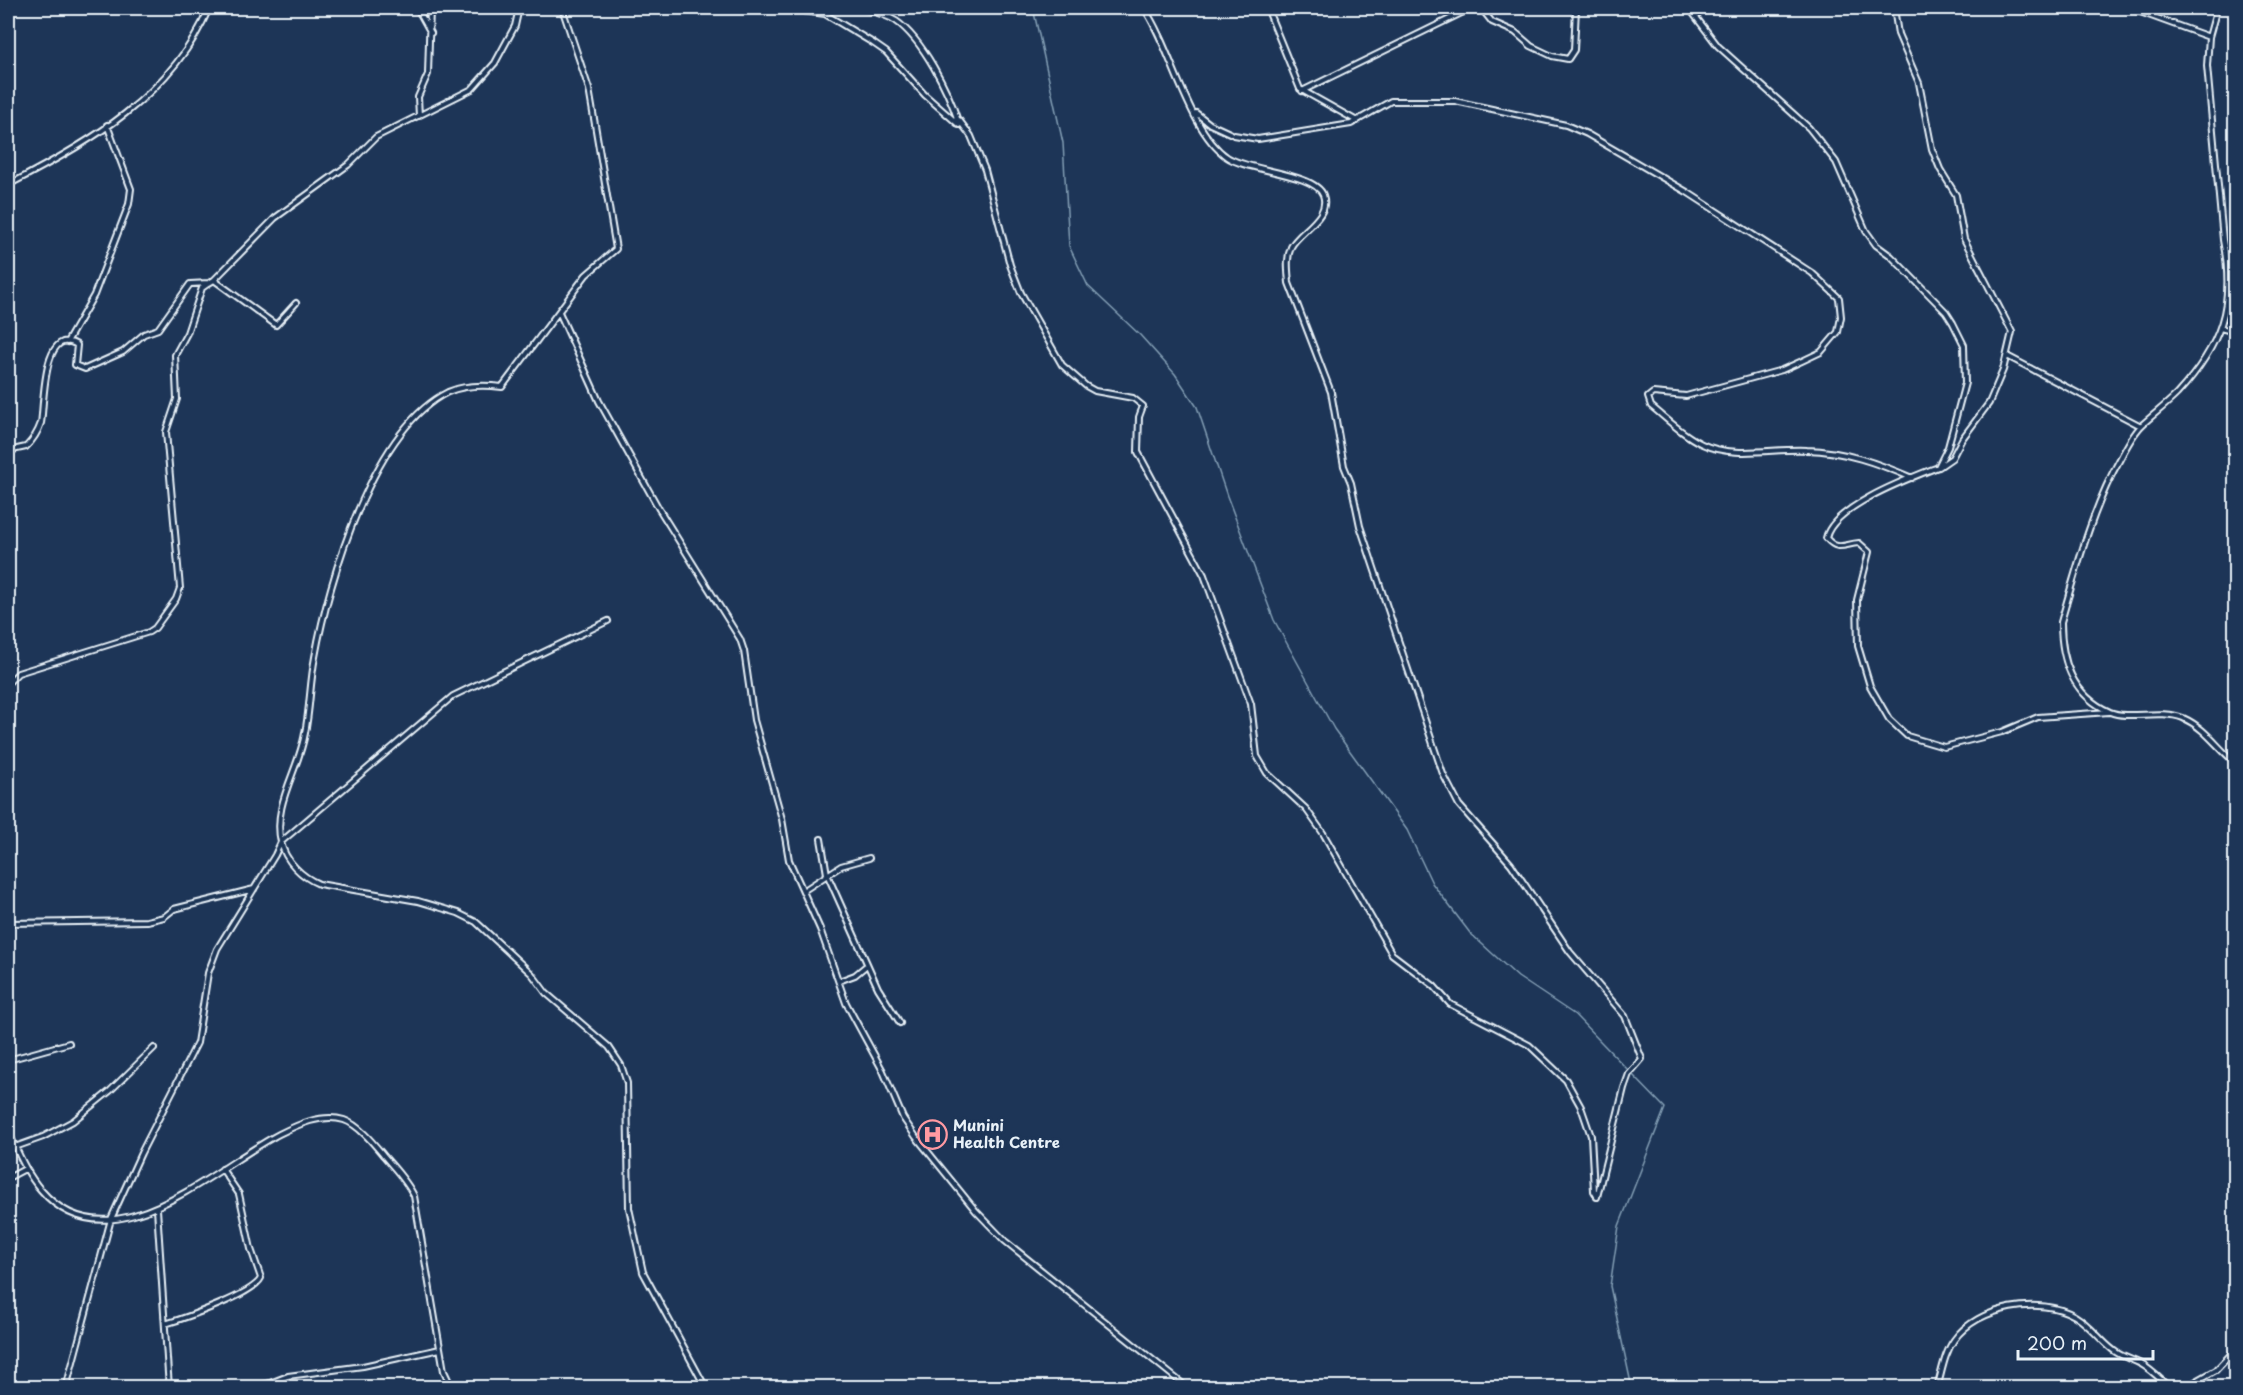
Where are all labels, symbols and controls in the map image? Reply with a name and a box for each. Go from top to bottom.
place label: Munini Health Centre [953,1113,1060,1153]
hospital icon: Munini Health Centre [916,1119,948,1151]
scale bar [2018,1323,2153,1361]
text: 200 m [2027,1329,2087,1356]

